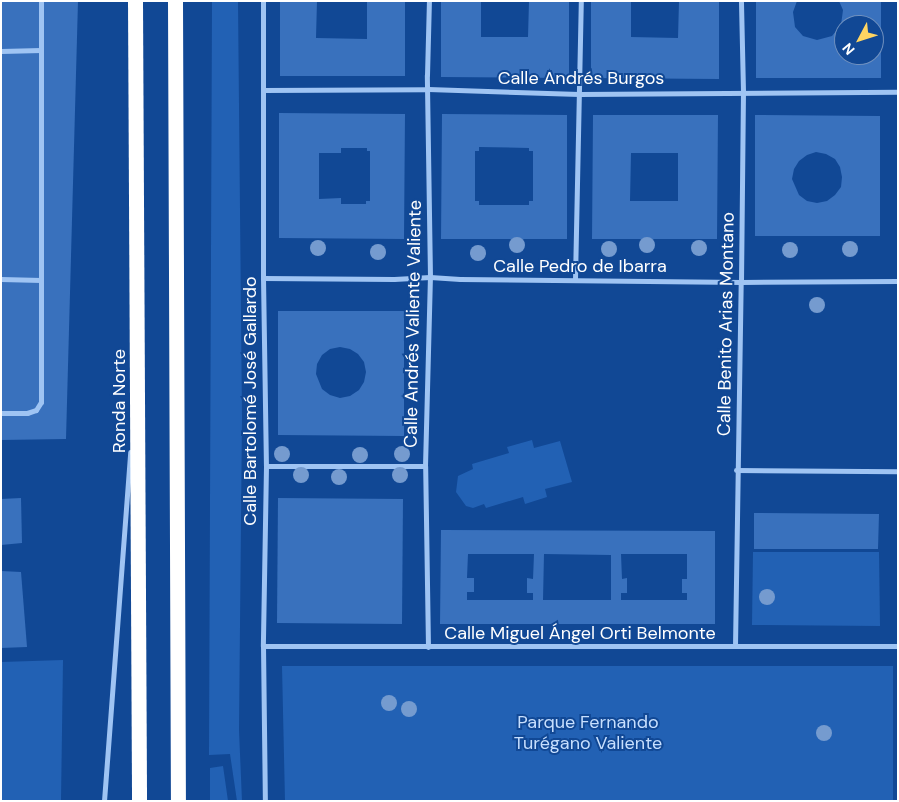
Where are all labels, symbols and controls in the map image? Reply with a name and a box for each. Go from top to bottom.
north arrow [834,15,884,65]
text: N [838,39,858,59]
street label: Calle Andrés Burgos [498,67,664,89]
street label: Calle Andrés Valiente Valiente [400,200,426,448]
street label: Calle Benito Arias Montano [713,212,739,436]
street label: Calle Pedro de Ibarra [493,255,667,277]
street label: Calle Bartolomé José Gallardo [239,276,261,526]
street label: Ronda Norte [108,349,130,453]
street label: Calle Miguel Ángel Orti Belmonte [444,622,716,644]
park label: Parque Fernando Turégano Valiente [514,712,662,754]

